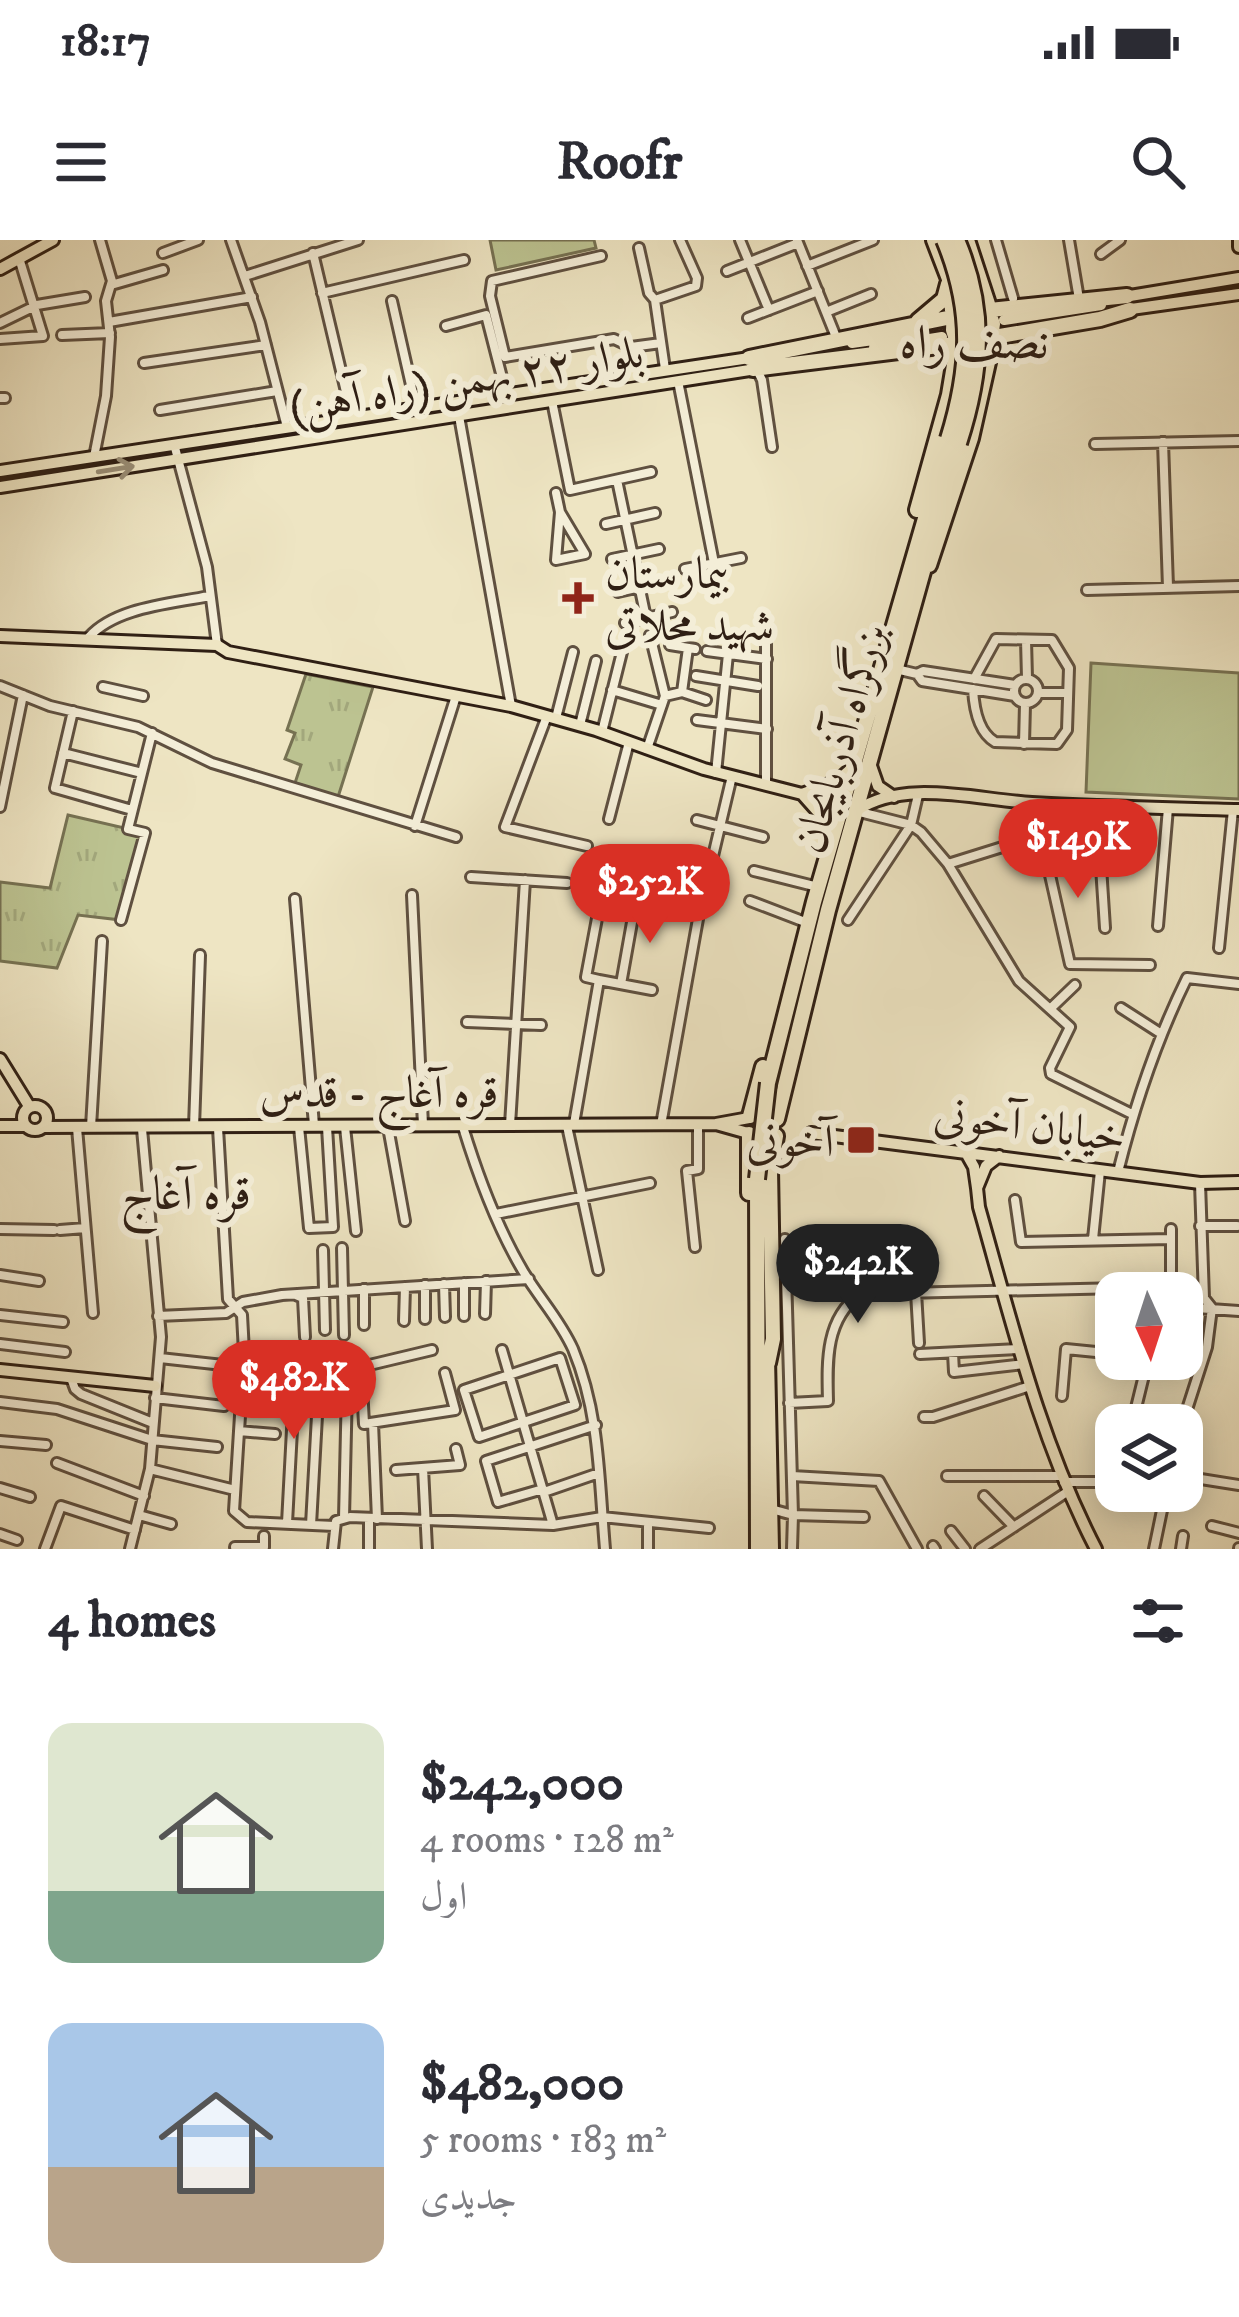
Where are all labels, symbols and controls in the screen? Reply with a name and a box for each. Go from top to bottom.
text: 18:17 [60,14,151,70]
icon: menu [48,129,114,195]
text: Roofr [557,129,682,196]
icon: search [1125,129,1191,195]
district label: نصف راه [899,314,1049,374]
street label: بلوار ۲۲ بهمن (راه آهن) [285,325,648,437]
one-way arrow [95,457,134,480]
place label: بیمارستان شهید محلاتی [605,547,774,655]
marker: بیمارستان شهید محلاتی [562,582,594,614]
street label: بزرگراه آذربایجان [780,617,901,860]
pin: $149K [994,799,1162,901]
text: $149K [1026,813,1130,862]
pin: $252K [566,844,734,946]
text: $252K [597,858,703,907]
street label: قره آغاج - قدس [260,1066,499,1132]
street label: خیابان آخونی [931,1087,1129,1167]
place label: آخونی [746,1115,838,1171]
marker: آخونی [845,1124,877,1156]
district label: قره آغاج [121,1165,251,1235]
pin: $242K [774,1224,942,1326]
text: $242K [803,1238,913,1287]
north arrow [1095,1272,1203,1380]
map controls [1095,1272,1203,1512]
pin: $482K [210,1340,378,1442]
text: $482K [239,1354,349,1403]
button: layers [1095,1404,1203,1512]
icon: filters [1125,1588,1191,1654]
text: 4 homes [48,1589,216,1653]
text: $242,000 [420,1752,624,1816]
icon: home [144,1771,288,1915]
text: 4 rooms · 128 m² [420,1816,674,1865]
text: اول [420,1873,468,1922]
text: $482,000 [420,2052,624,2116]
icon: home [144,2071,288,2215]
text: 5 rooms · 183 m² [420,2116,666,2165]
text: جدیدی [420,2173,517,2222]

